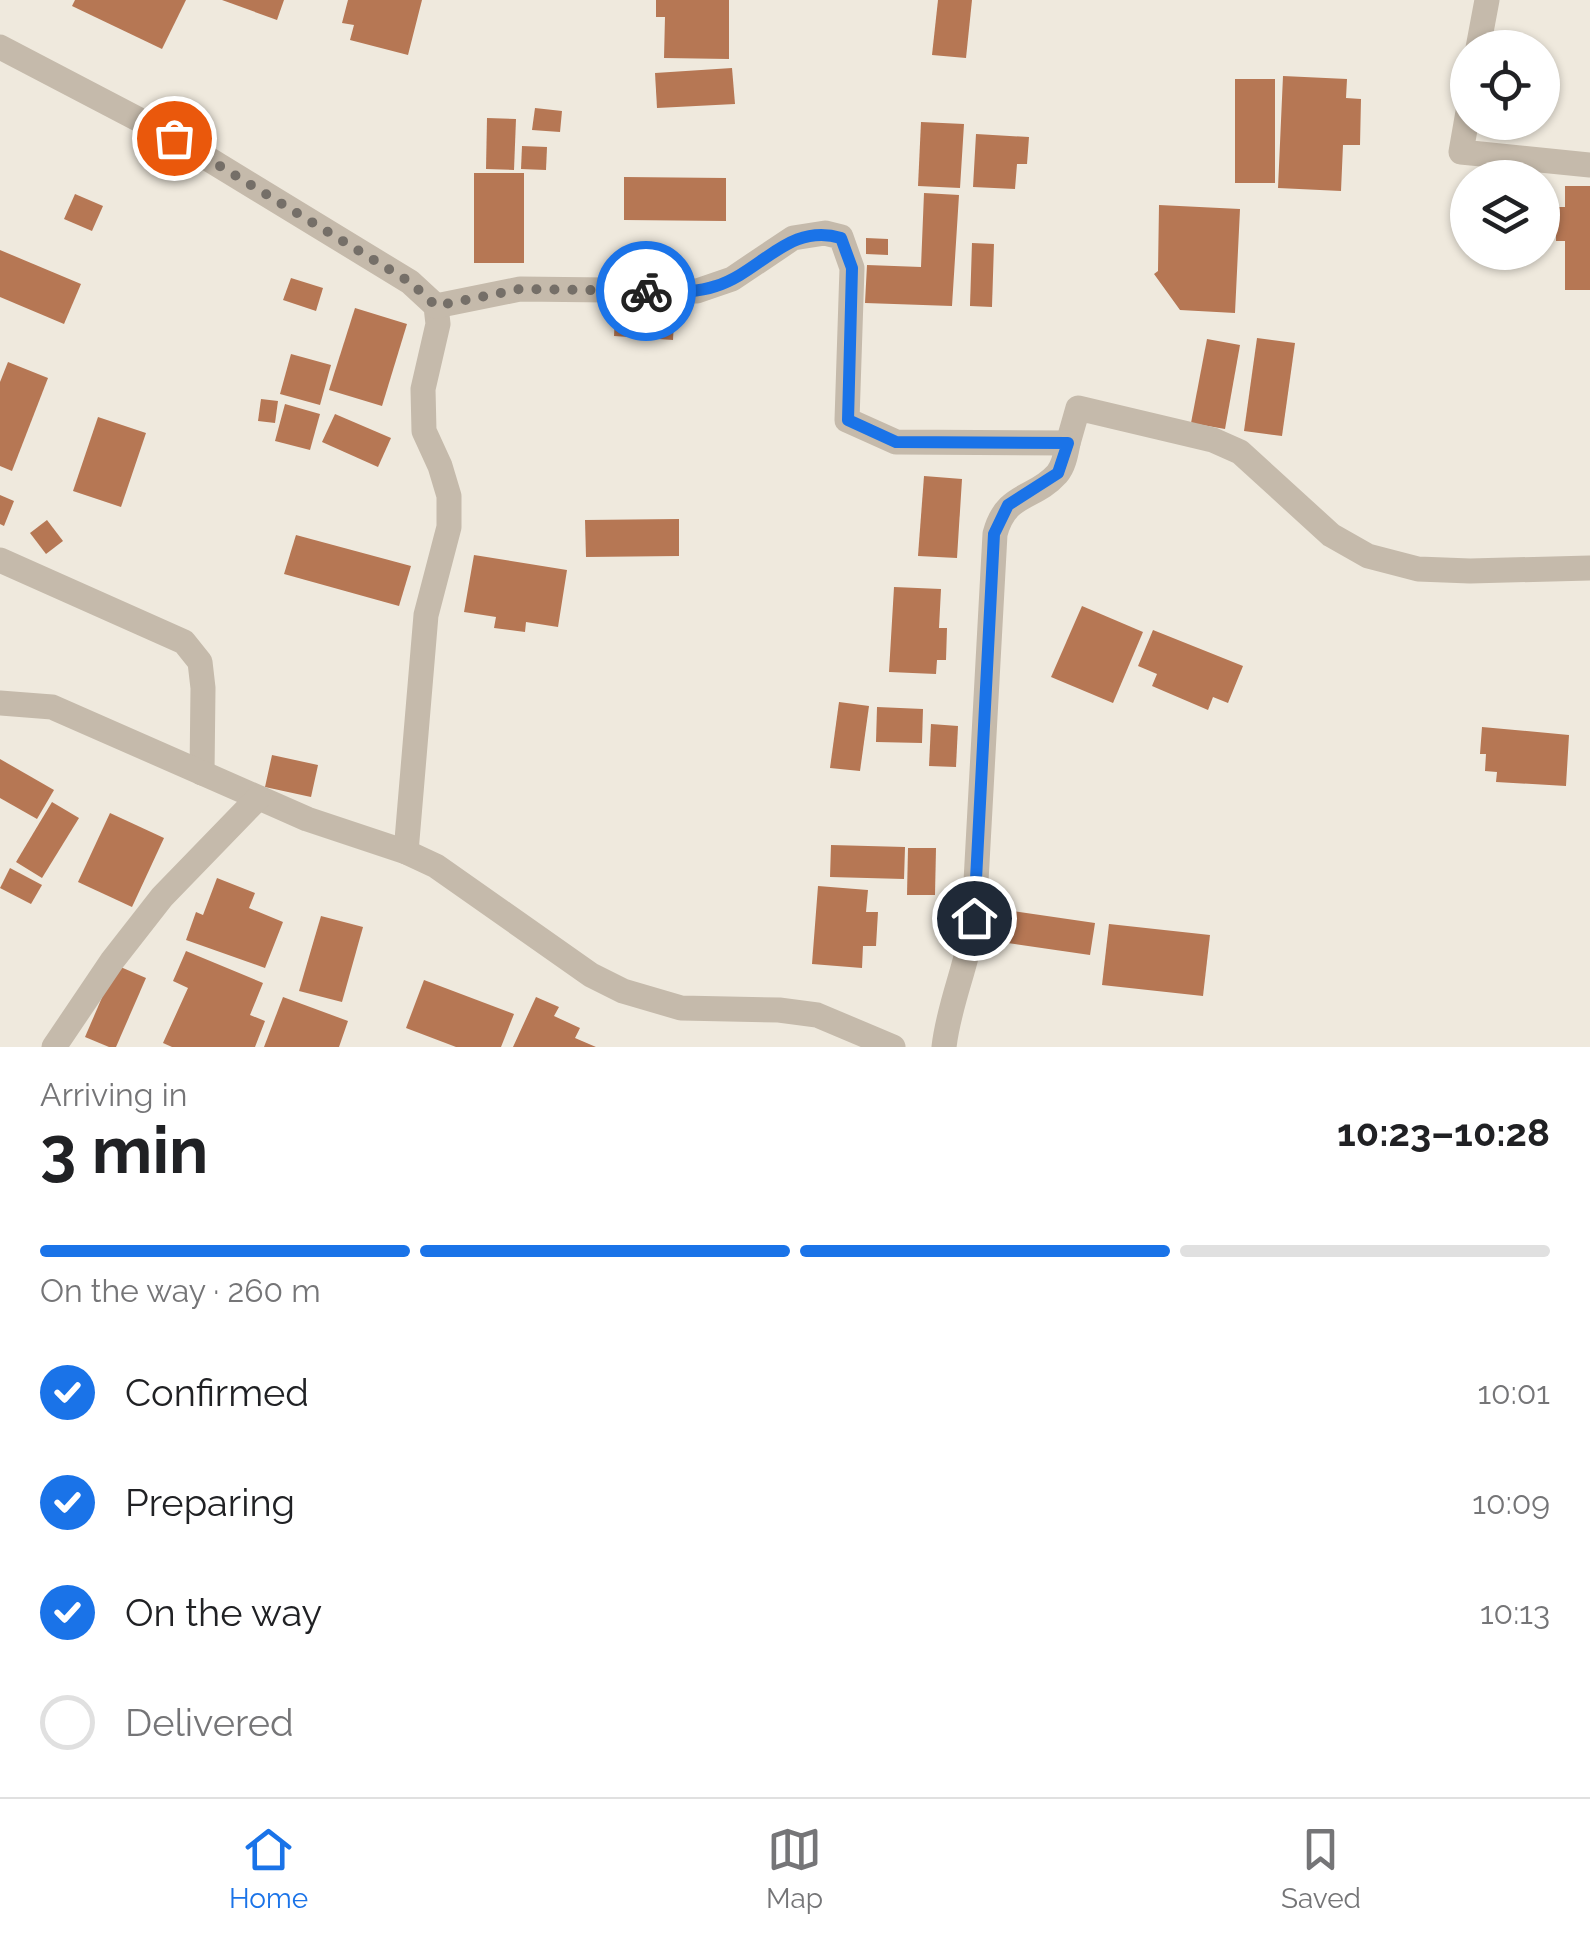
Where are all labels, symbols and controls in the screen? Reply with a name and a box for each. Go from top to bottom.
map controls [1450,30,1560,270]
button: locate [1450,30,1560,140]
pin [132,96,217,181]
icon: bag [147,111,202,166]
button: layers [1450,160,1560,270]
courier [596,241,696,341]
icon: bike [619,264,674,319]
pin [932,876,1017,961]
icon: home [947,891,1002,946]
text: Arriving in [40,1076,187,1113]
text: 10:23–10:28 [1337,1110,1550,1155]
text: 3 min [40,1112,208,1188]
text: On the way · 260 m [40,1272,321,1309]
icon: check [40,1365,95,1420]
text: Confirmed [125,1370,309,1415]
text: 10:01 [1477,1374,1550,1411]
icon: check [40,1475,95,1530]
text: Preparing [125,1480,295,1525]
text: 10:09 [1472,1484,1550,1521]
icon: check [40,1585,95,1640]
text: On the way [125,1590,322,1635]
text: 10:13 [1480,1594,1550,1631]
text: Delivered [125,1700,294,1745]
tab: Home [229,1822,308,1915]
tab: Map [766,1822,823,1915]
tab: Saved [1281,1822,1361,1915]

